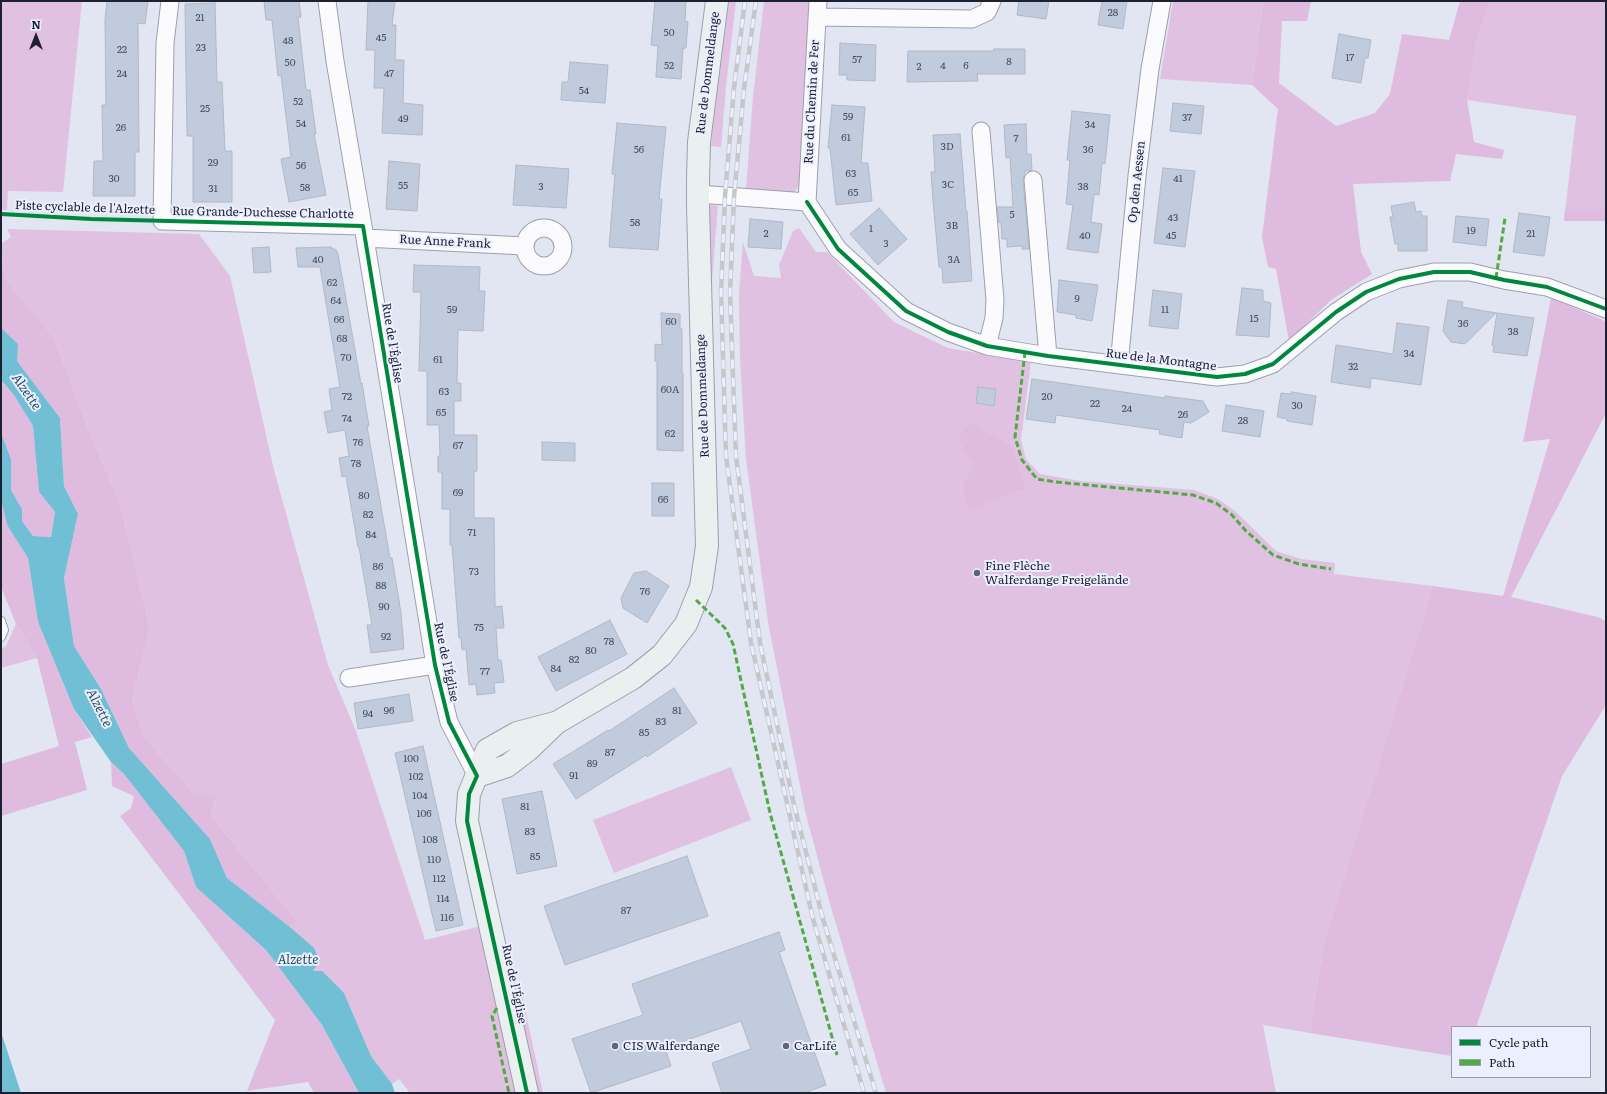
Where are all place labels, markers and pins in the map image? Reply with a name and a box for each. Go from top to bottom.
place label: Fine Flèche Walferdange Freigelände [985,559,1128,587]
marker: Fine Flèche Walferdange Freigelände [972,568,982,578]
place label: CIS Walferdange [623,1039,720,1053]
place label: CarLife [794,1039,837,1053]
marker: CIS Walferdange [610,1041,620,1051]
marker: CarLife [781,1041,791,1051]

